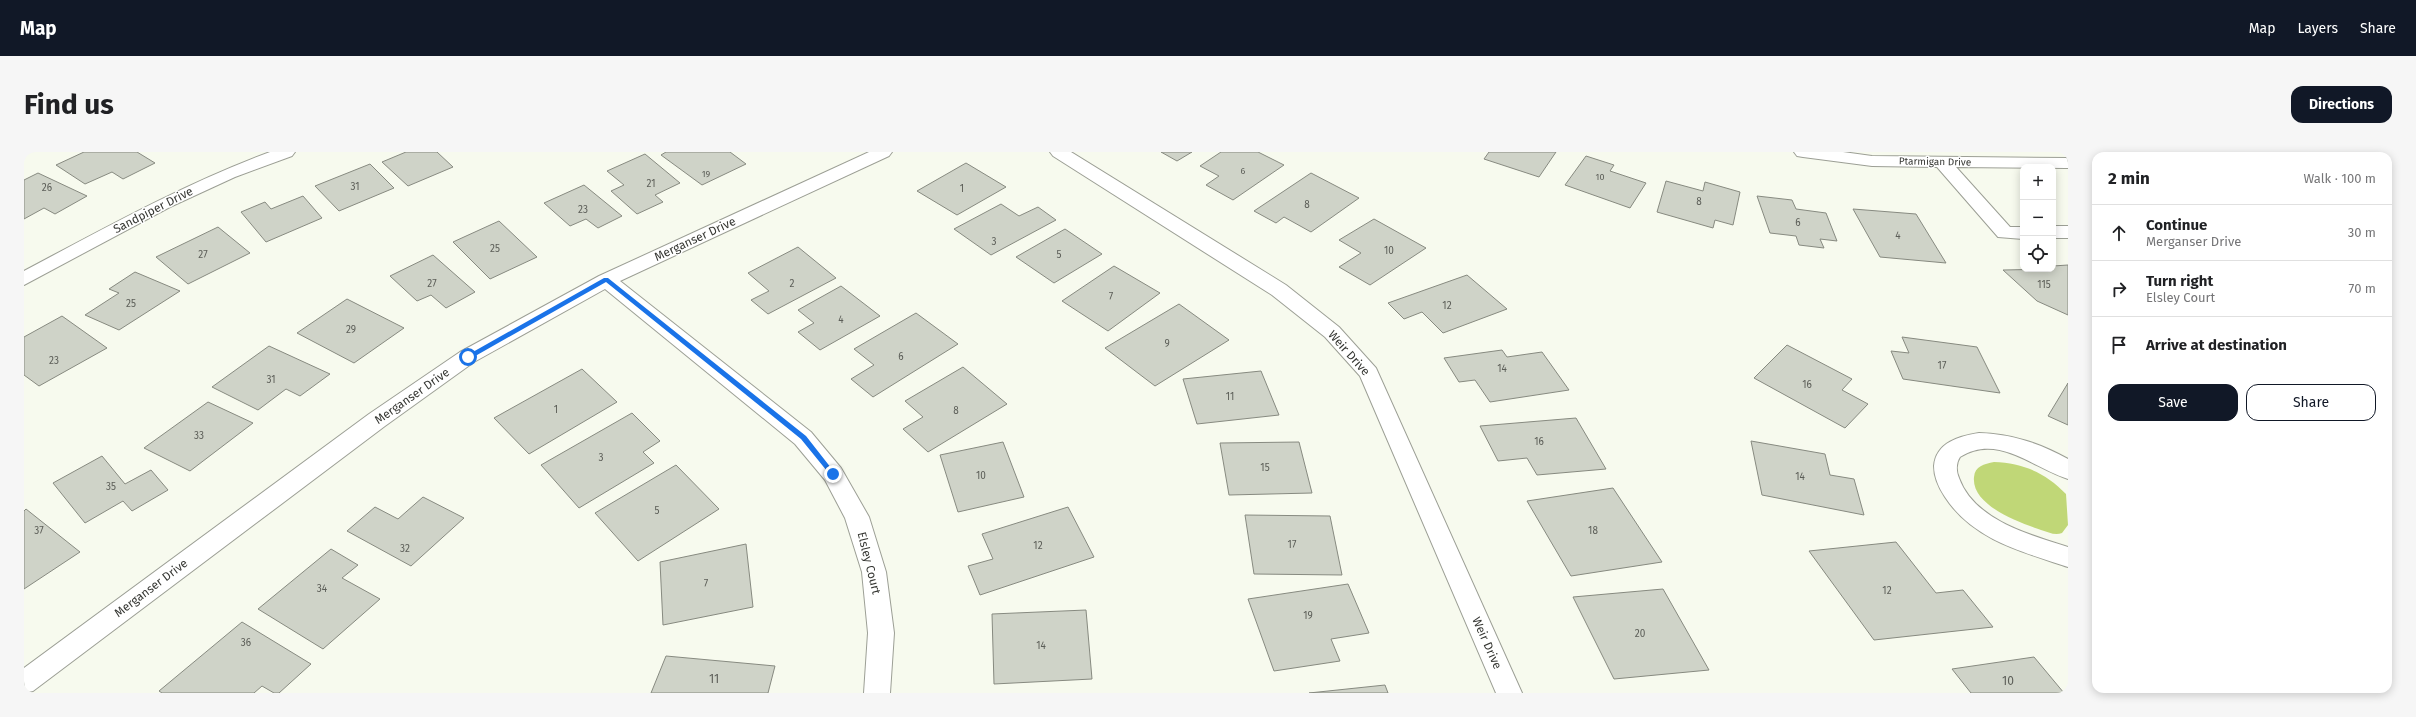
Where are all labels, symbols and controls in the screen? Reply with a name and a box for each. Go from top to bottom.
text: Map [20,17,57,40]
text: Map [2249,20,2275,37]
text: Layers [2297,20,2338,37]
text: Share [2360,20,2396,37]
button: Directions [2291,86,2392,123]
text: Find us [24,88,114,121]
street label: Ptarmigan Drive [1899,155,1971,169]
map controls [2020,164,2056,272]
button: + [2020,164,2056,200]
house number: 6 [1241,166,1246,176]
text: 2 min [2108,168,2150,189]
house number: 19 [702,169,711,179]
text: Walk · 100 m [2304,171,2376,186]
house number: 10 [1596,172,1604,182]
house number: 21 [646,178,656,190]
house number: 31 [350,181,360,193]
house number: 26 [42,182,52,194]
house number: 1 [960,183,964,195]
street label: Sandpiper Drive [111,184,195,236]
house number: 8 [1696,196,1702,208]
house number: 8 [1304,199,1310,211]
button: − [2020,200,2056,236]
house number: 23 [578,204,588,216]
street label: Merganser Drive [652,214,738,264]
text: Continue [2146,216,2207,234]
house number: 6 [1795,217,1801,229]
icon: ahead [2108,222,2130,244]
text: 30 m [2348,225,2376,240]
house number: 4 [1895,230,1901,242]
text: Merganser Drive [2146,234,2241,249]
house number: 3 [992,236,997,248]
button: locate [2020,236,2056,272]
house number: 25 [490,243,500,255]
house number: 10 [1384,245,1394,257]
house number: 27 [198,249,208,261]
house number: 5 [1056,249,1062,261]
text: Turn right [2146,272,2213,290]
house number: 27 [427,278,437,290]
house number: 2 [790,278,795,290]
icon: right [2108,278,2130,300]
house number: 115 [2037,279,2051,291]
text: 70 m [2349,281,2376,296]
text: Elsley Court [2146,290,2215,305]
house number: 7 [1109,291,1114,303]
house number: 25 [126,298,136,310]
house number: 12 [1442,300,1452,312]
house number: 4 [838,314,844,326]
house number: 29 [346,324,356,336]
street label: Weir Drive [1325,328,1373,378]
icon: arrive [2108,334,2130,356]
text: Arrive at destination [2146,336,2287,354]
house number: 9 [1164,338,1170,350]
route start [459,348,477,366]
house number: 6 [898,351,904,363]
house number: 23 [49,355,59,367]
house number: 17 [1938,360,1947,372]
house number: 14 [1497,363,1508,375]
street label: Merganser Drive [372,365,452,427]
house number: 31 [266,374,276,386]
house number: 16 [1802,379,1812,391]
button: Save [2108,384,2238,421]
button: Share [2246,384,2376,421]
house number: 11 [1226,391,1234,403]
house number: 1 [554,404,558,416]
house number: 8 [953,405,959,417]
house number: 33 [194,430,204,442]
house number: 16 [1534,436,1544,448]
house number: 3 [599,452,604,464]
house number: 15 [1260,462,1270,474]
route end [824,465,842,483]
house number: 10 [976,470,986,482]
house number: 14 [1795,471,1806,483]
house number: 35 [106,481,116,493]
house number: 5 [654,505,660,517]
house number: 37 [34,525,44,537]
house number: 18 [1588,525,1598,537]
street label: Elsley Court [854,530,884,596]
house number: 17 [1288,539,1297,551]
house number: 12 [1033,540,1043,552]
house number: 32 [400,543,410,555]
street label: Merganser Drive [112,556,190,620]
house number: 7 [704,578,709,590]
house number: 34 [317,583,328,595]
house number: 12 [1882,585,1892,597]
house number: 19 [1303,610,1313,622]
street label: Weir Drive [1469,615,1505,671]
house number: 20 [1635,628,1646,640]
house number: 36 [241,637,251,649]
house number: 14 [1036,640,1047,652]
house number: 11 [709,672,719,686]
house number: 10 [2002,674,2014,688]

